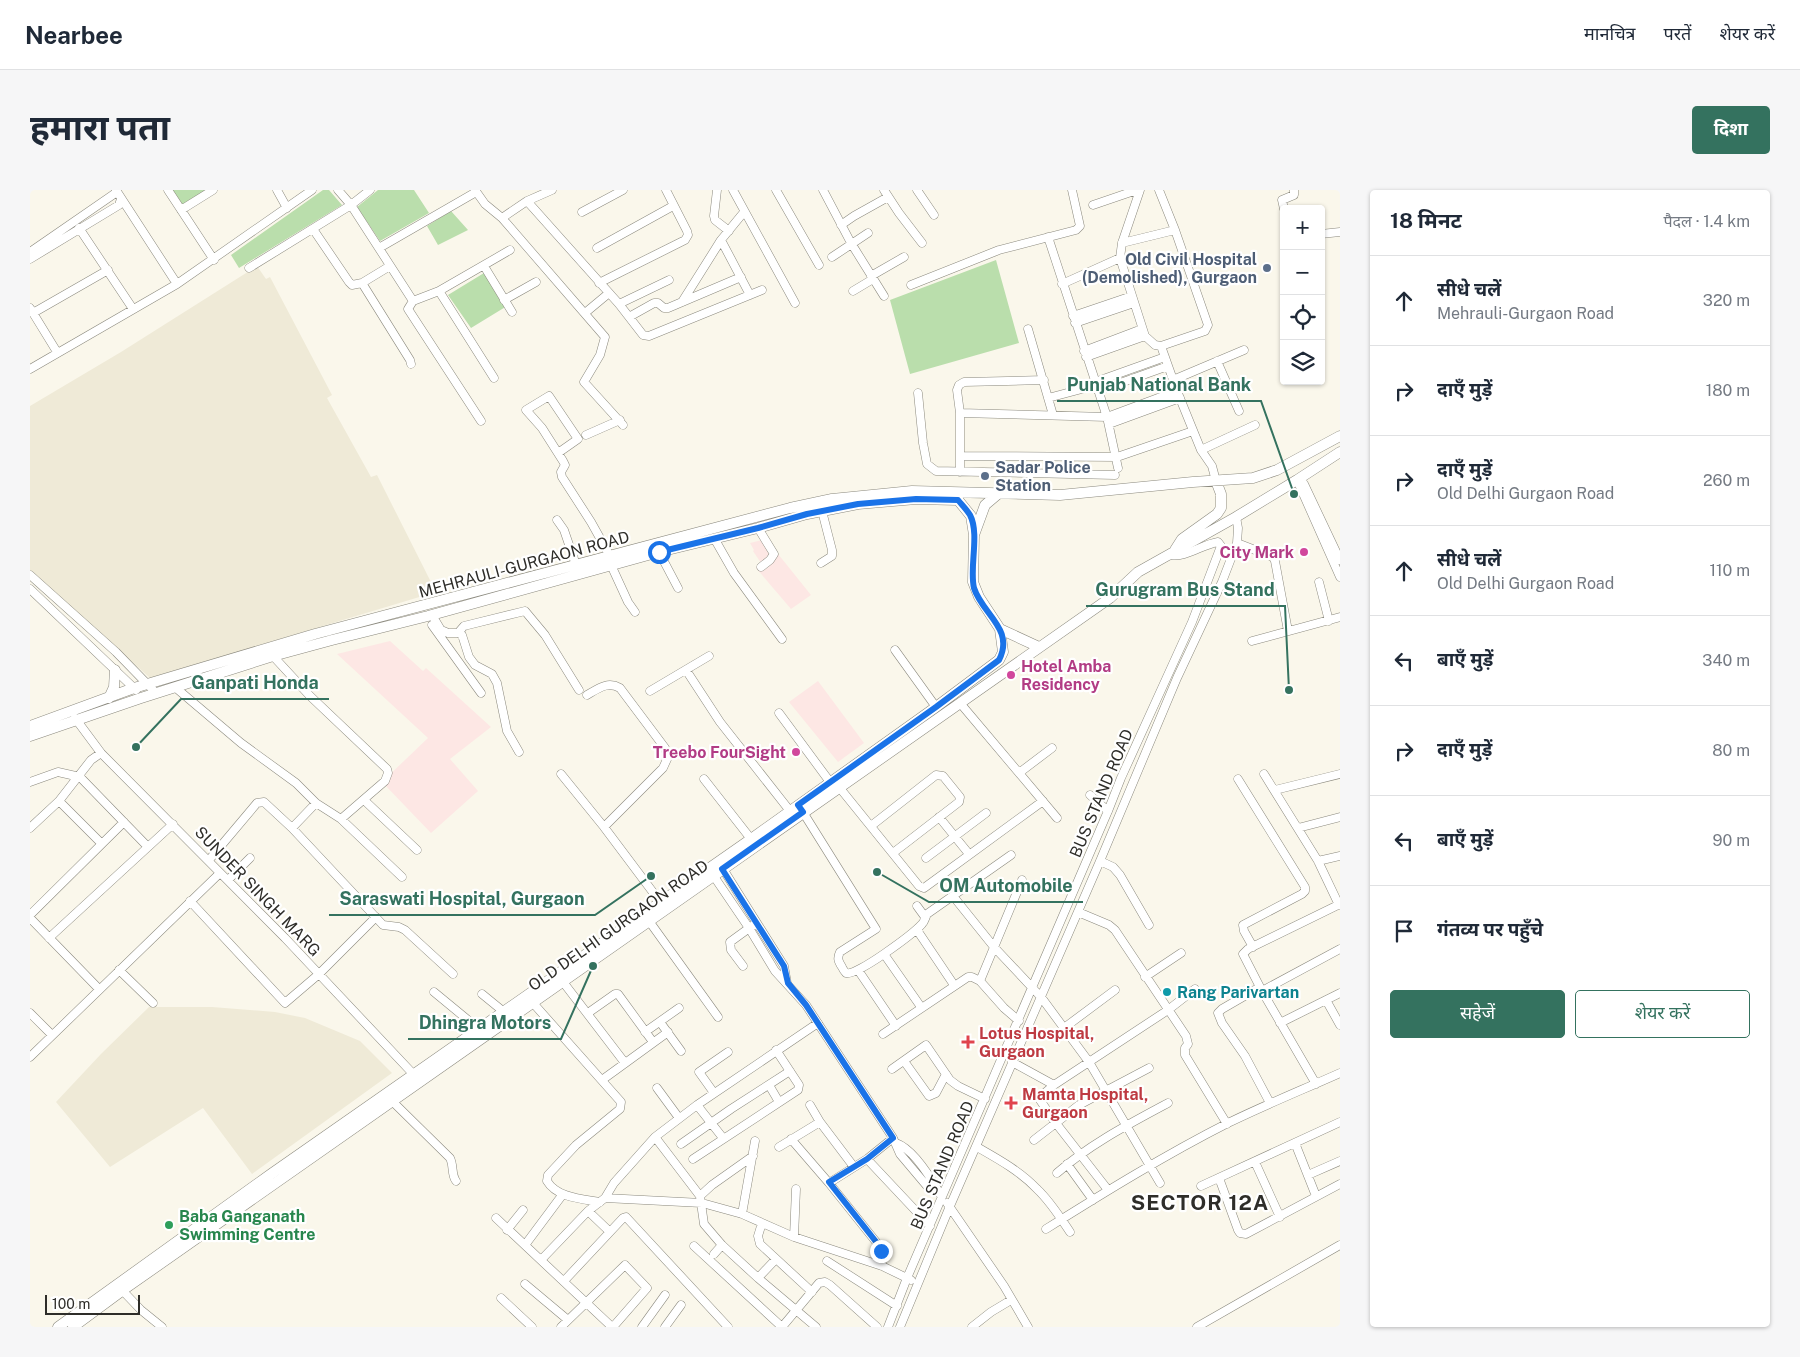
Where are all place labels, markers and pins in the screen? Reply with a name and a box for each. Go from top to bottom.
place label: Old Civil Hospital (Demolished), Gurgaon [1082,250,1257,287]
marker: Old Civil Hospital (Demolished), Gurgaon [1261,262,1273,274]
callout: Punjab National Bank [1057,368,1261,401]
place label: Sadar Police Station [995,458,1091,495]
marker: Sadar Police Station [979,470,991,482]
place label: City Mark [1219,543,1294,562]
marker: City Mark [1298,546,1310,558]
callout: Gurugram Bus Stand [1086,573,1285,606]
place label: Hotel Amba Residency [1021,657,1111,694]
callout: Ganpati Honda [181,666,329,699]
marker: Hotel Amba Residency [1005,669,1017,681]
place label: Treebo FourSight [653,743,786,762]
marker: Treebo FourSight [790,746,802,758]
callout: OM Automobile [929,869,1083,902]
callout: Saraswati Hospital, Gurgaon [329,882,595,915]
place label: Rang Parivartan [1177,983,1299,1002]
marker: Rang Parivartan [1161,986,1173,998]
callout: Dhingra Motors [408,1006,561,1039]
place label: Lotus Hospital, Gurgaon [979,1024,1094,1061]
marker: Lotus Hospital, Gurgaon [961,1035,975,1049]
place label: Mamta Hospital, Gurgaon [1022,1085,1148,1122]
marker: Mamta Hospital, Gurgaon [1004,1096,1018,1110]
place label: Baba Ganganath Swimming Centre [179,1207,316,1244]
marker: Baba Ganganath Swimming Centre [163,1219,175,1231]

